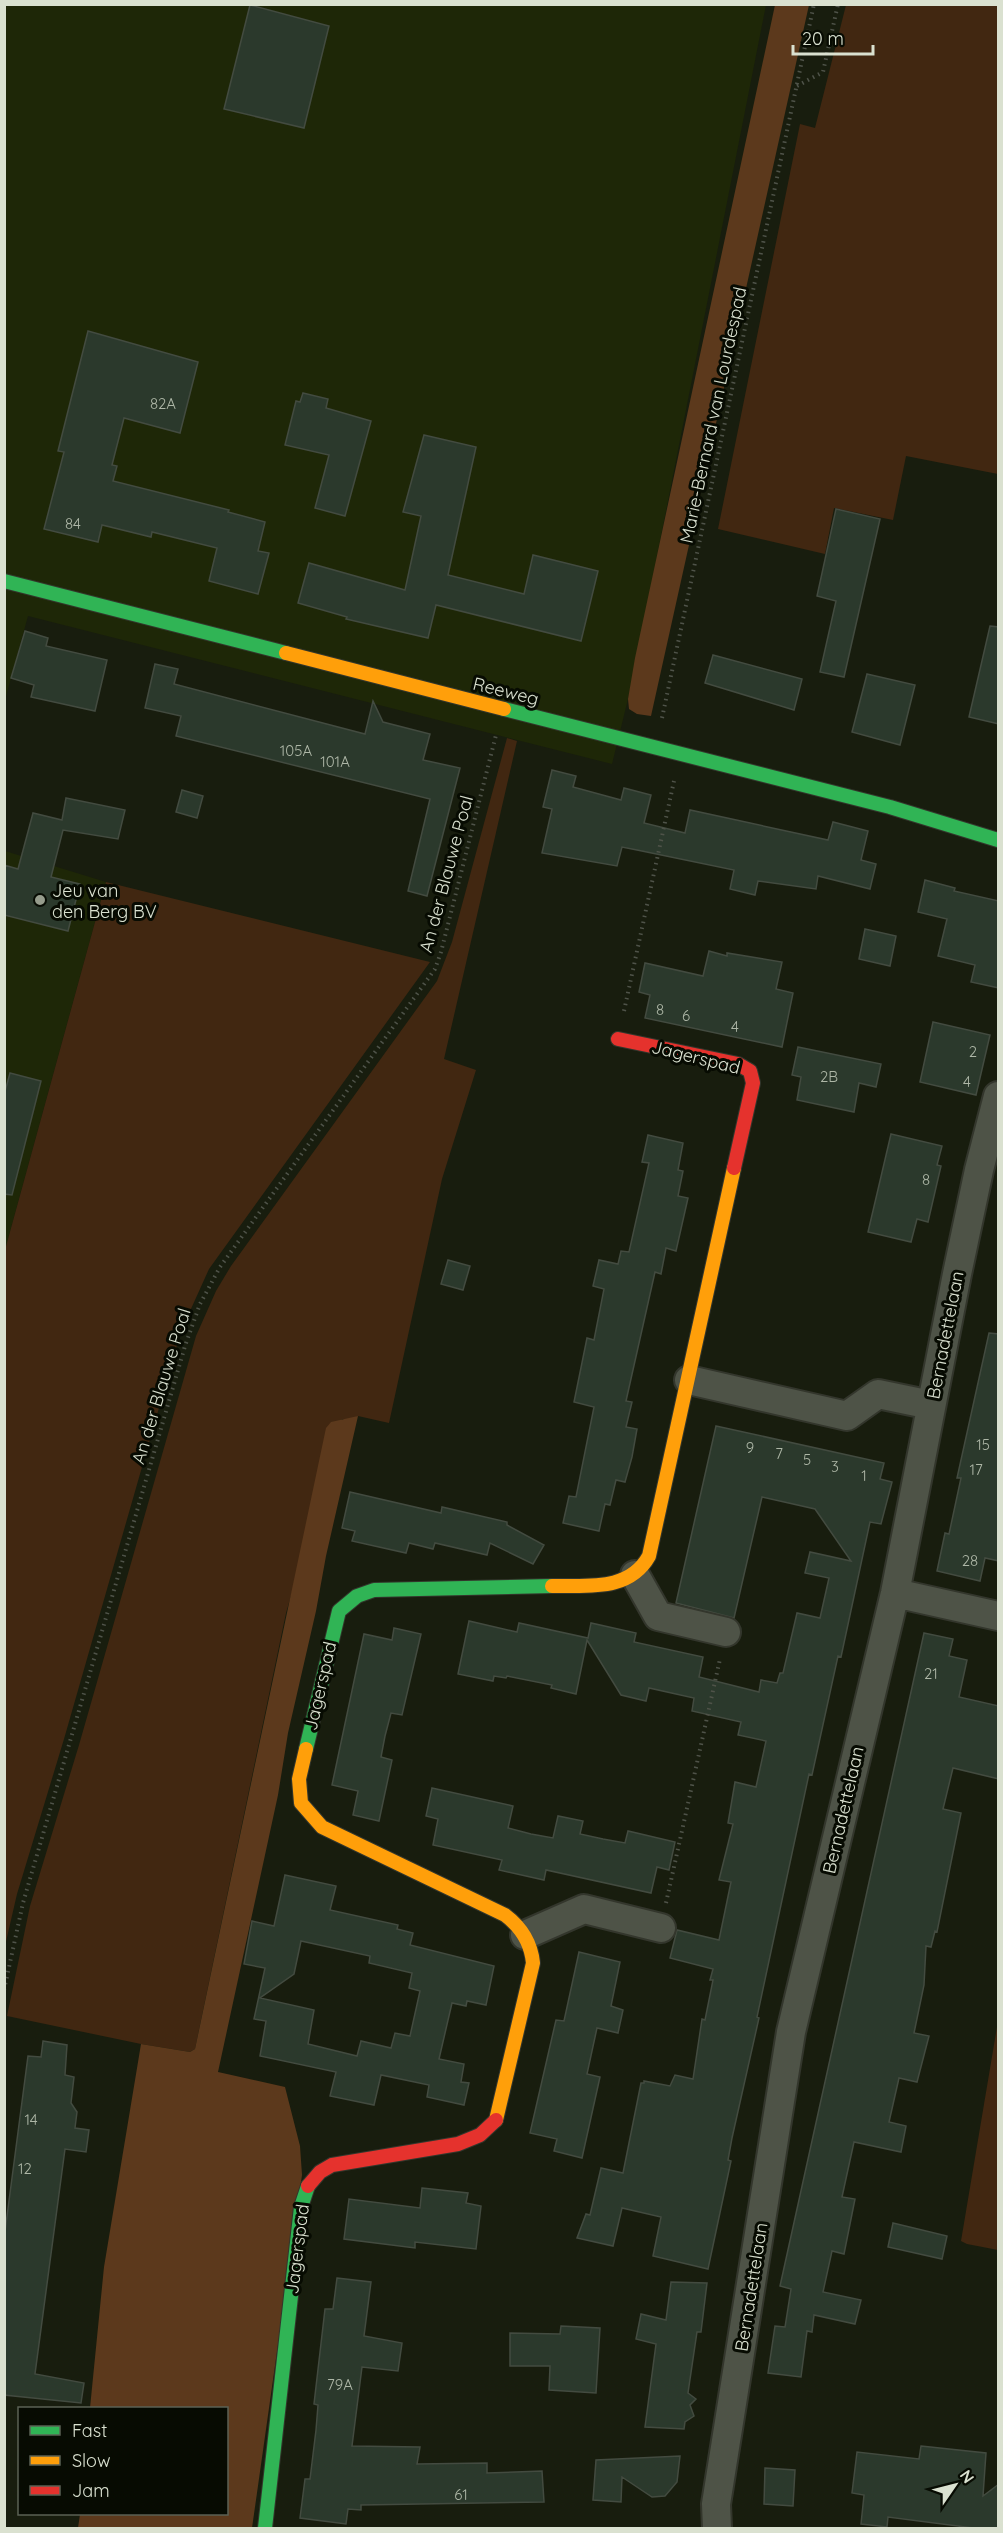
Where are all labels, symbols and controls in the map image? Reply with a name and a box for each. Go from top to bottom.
scale bar [793,18,872,56]
text: 20 m [802,27,844,50]
street label: Marie-Bernard van Lourdespad [675,285,751,545]
house number: 82A [150,394,176,413]
house number: 84 [65,514,81,533]
street label: Reeweg [471,672,541,710]
house number: 105A [280,741,312,760]
house number: 101A [320,752,350,771]
street label: An der Blauwe Poal [414,793,478,955]
place label: Jeu van den Berg BV [52,879,157,923]
marker: Jeu van den Berg BV [33,893,47,907]
house number: 8 [656,1000,664,1019]
house number: 6 [682,1006,690,1025]
house number: 4 [731,1017,739,1036]
street label: Jagerspad [649,1035,743,1079]
house number: 2 [969,1042,977,1061]
house number: 2B [820,1067,838,1086]
house number: 4 [963,1072,971,1091]
house number: 8 [922,1170,930,1189]
street label: Bernadettelaan [921,1269,969,1401]
street label: An der Blauwe Poal [126,1305,196,1467]
house number: 15 [976,1435,990,1454]
house number: 9 [746,1438,754,1457]
house number: 7 [775,1444,783,1463]
house number: 5 [803,1450,811,1469]
house number: 3 [831,1457,839,1476]
house number: 17 [969,1460,983,1479]
house number: 1 [861,1466,867,1485]
house number: 28 [962,1551,978,1570]
street label: Jagerspad [299,1639,341,1733]
house number: 21 [924,1664,938,1683]
street label: Bernadettelaan [817,1744,869,1876]
house number: 14 [24,2110,38,2129]
house number: 12 [18,2159,32,2178]
street label: Jagerspad [280,2203,314,2295]
street label: Bernadettelaan [729,2221,773,2353]
house number: 79A [327,2375,353,2394]
legend [18,2407,228,2515]
text: Fast [72,2419,107,2442]
text: Slow [72,2449,110,2472]
north arrow [925,2455,985,2515]
text: N [956,2466,979,2487]
text: Jam [72,2479,110,2502]
house number: 61 [454,2485,468,2504]

